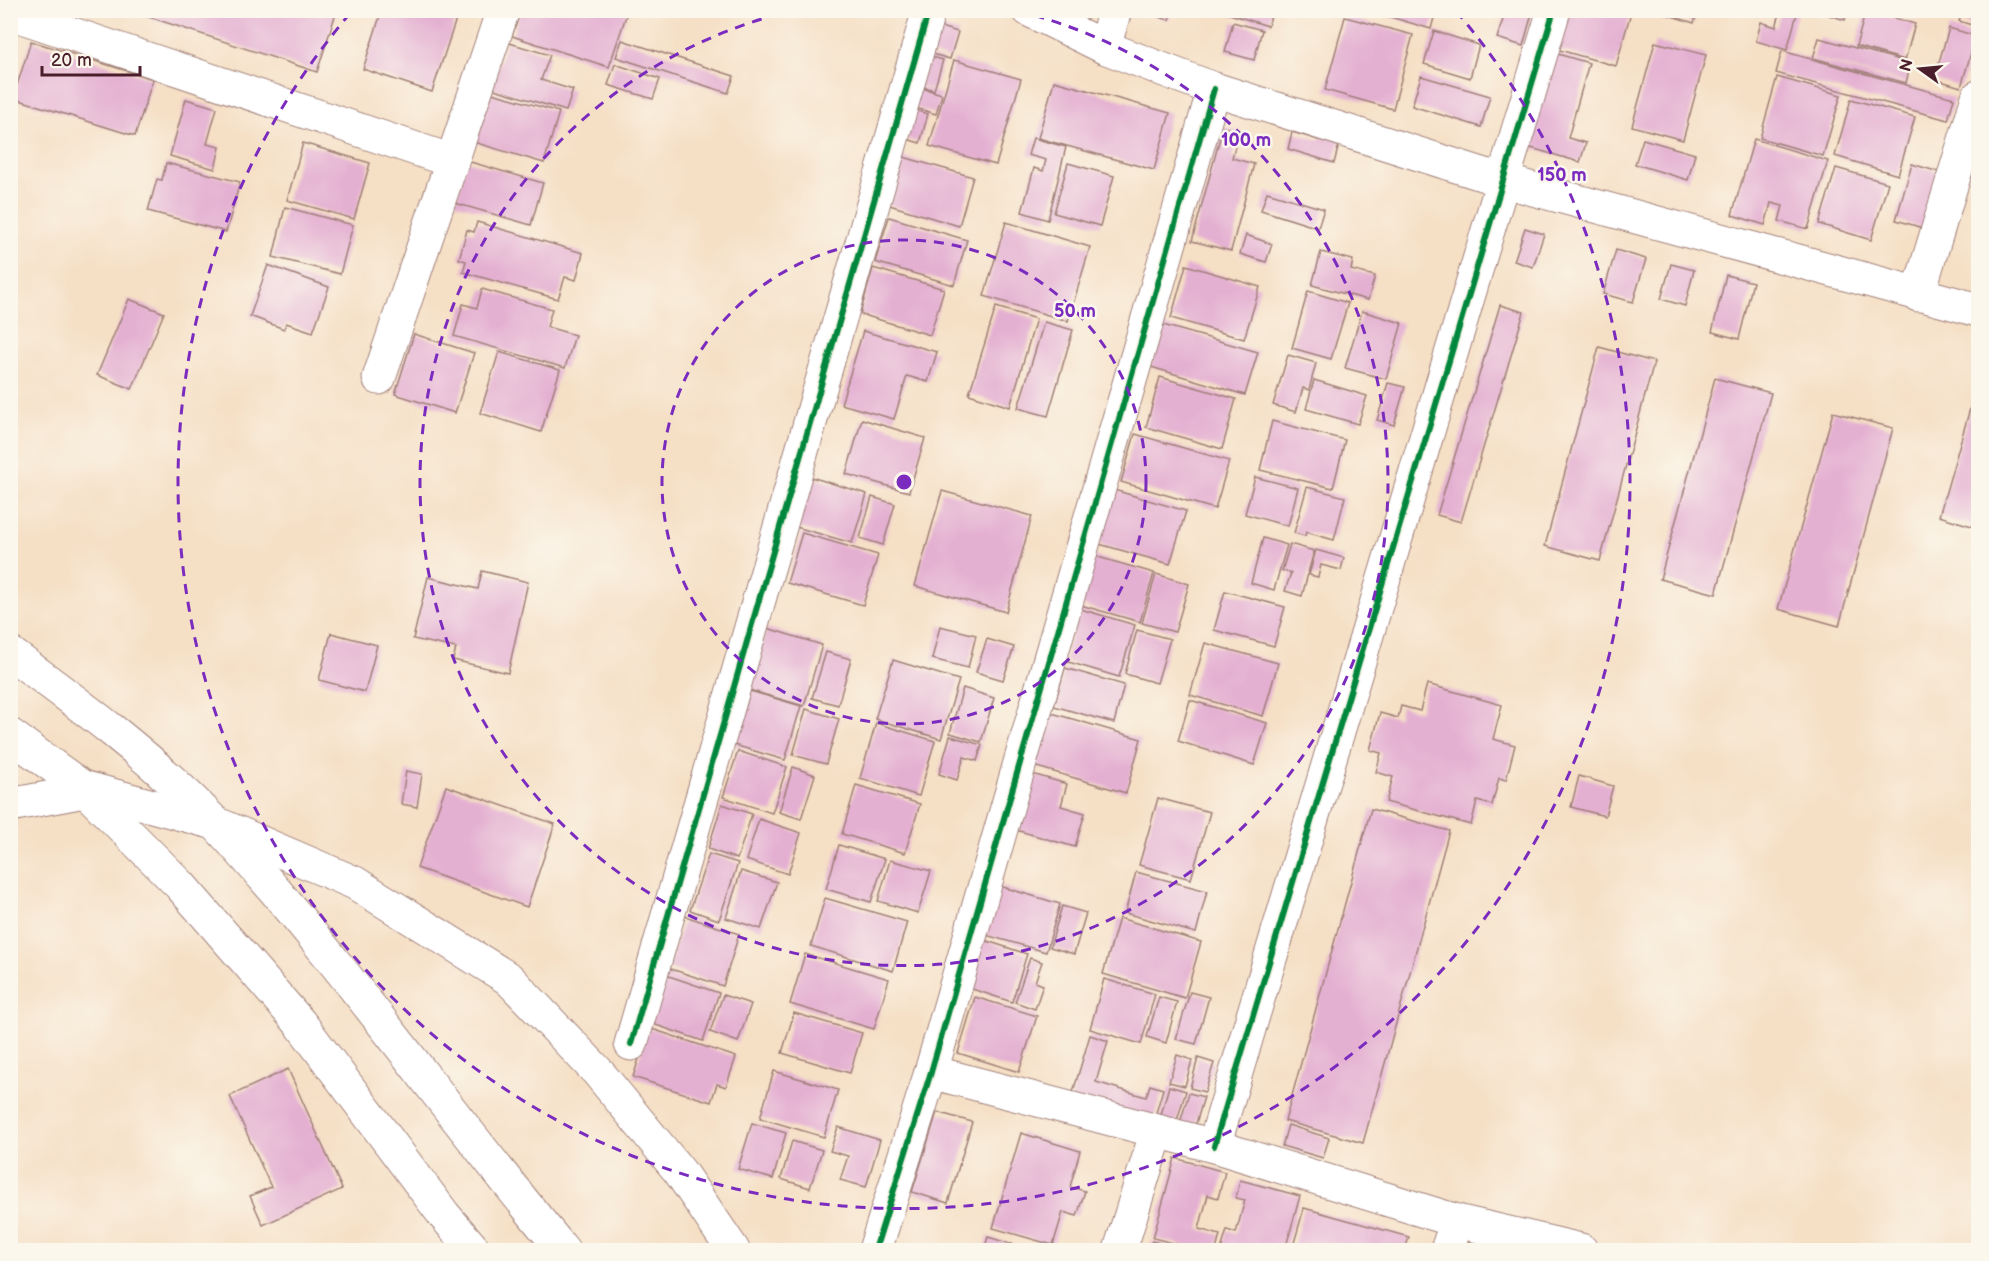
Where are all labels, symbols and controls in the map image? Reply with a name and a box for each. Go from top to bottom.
scale bar [42,39,140,77]
north arrow [1890,39,1950,99]
text: 20 m [51,50,92,71]
text: N [1896,57,1918,74]
text: 100 m [1221,130,1271,151]
text: 150 m [1537,165,1587,186]
text: 50 m [1054,301,1096,322]
centre of rings [894,472,914,492]

